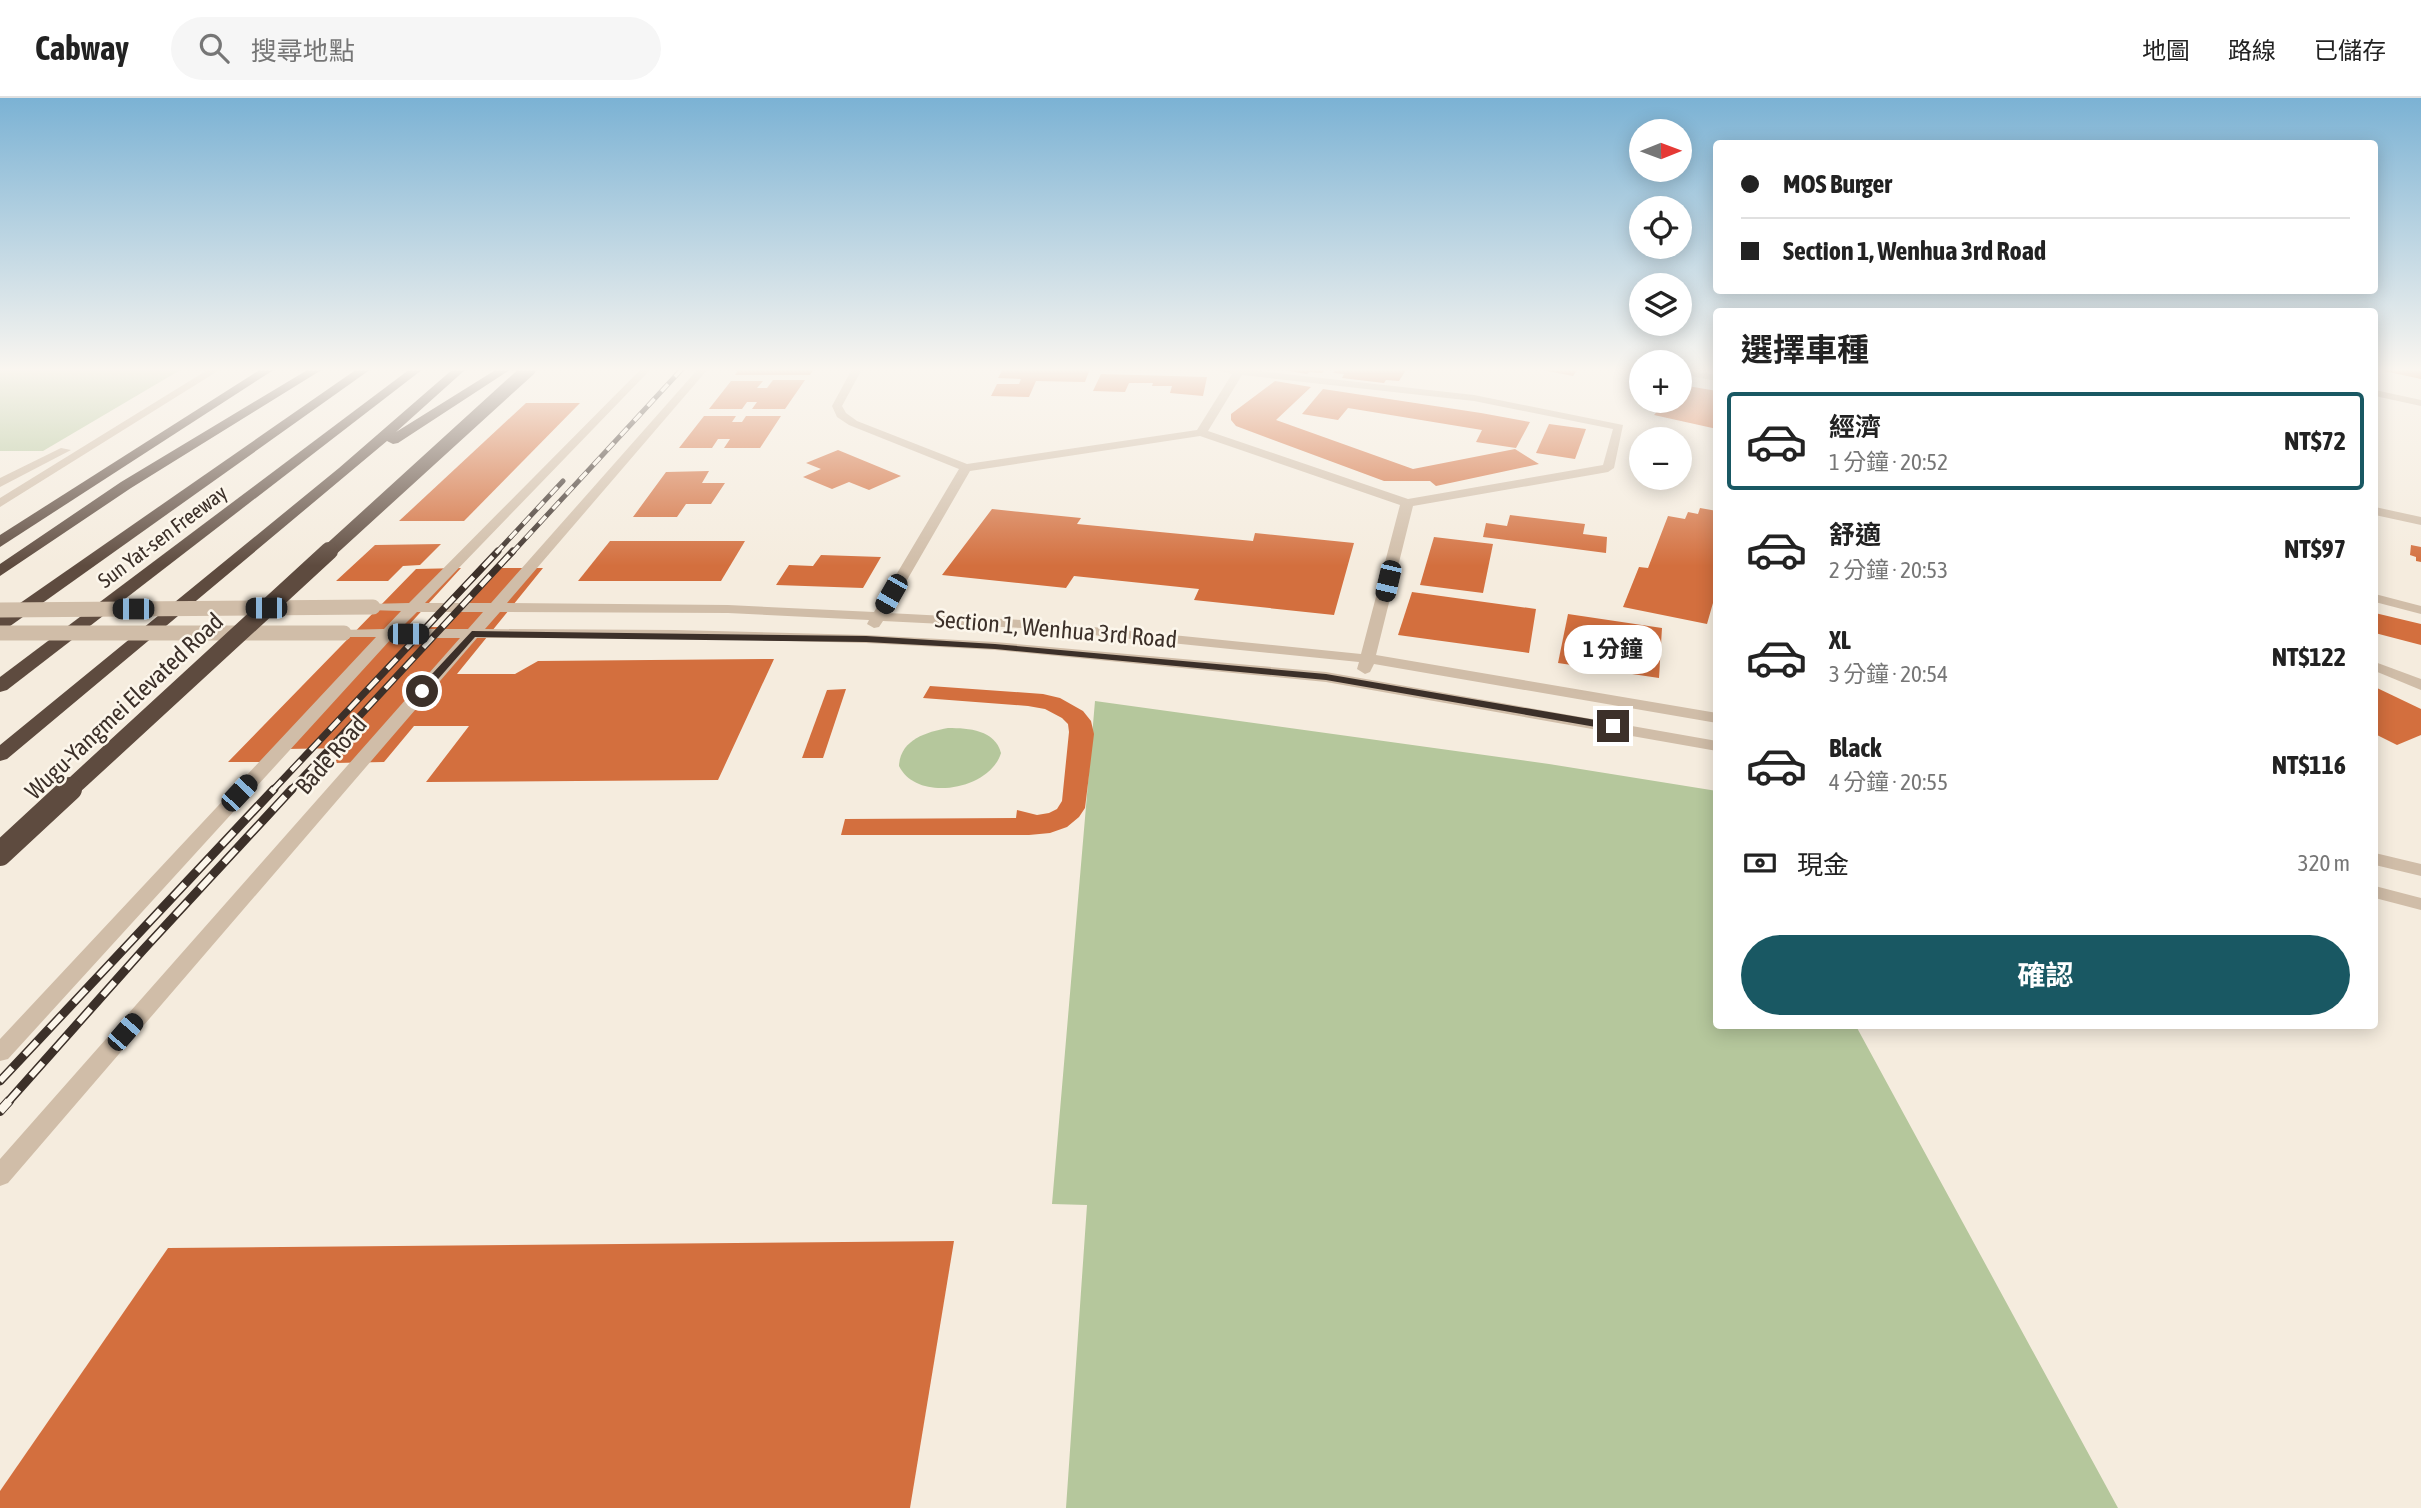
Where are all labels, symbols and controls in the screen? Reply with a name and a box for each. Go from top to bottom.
search box [171,17,661,80]
text: Cabway [35,29,129,67]
icon: search [195,29,233,67]
text: 搜尋地點 [251,36,355,66]
text: 地圖 [2142,37,2190,64]
text: 路線 [2228,37,2276,64]
text: 已儲存 [2314,37,2386,64]
north arrow [1629,119,1692,182]
map controls [1629,119,1692,490]
text: MOS Burger [1783,169,1892,199]
button: locate [1629,196,1692,259]
text: Section 1, Wenhua 3rd Road [1783,236,2046,266]
button: layers [1629,273,1692,336]
text: 選擇車種 [1741,331,1869,368]
button: + [1629,350,1692,413]
icon: car [1745,410,1808,473]
text: 經濟 [1829,412,1881,442]
text: NT$72 [2284,426,2346,456]
button: − [1629,427,1692,490]
text: 1 分鐘 · 20:52 [1829,449,1948,475]
street label: Sun Yat-sen Freeway [93,480,231,592]
icon: car [1745,518,1808,581]
text: 舒適 [1829,520,1881,550]
text: NT$97 [2284,534,2346,564]
text: 2 分鐘 · 20:53 [1829,557,1948,583]
car [1374,558,1403,604]
car [872,571,911,617]
car [246,598,288,619]
car [113,599,155,620]
street label: Section 1, Wenhua 3rd Road [934,605,1178,653]
street label: Wugu-Yangmei Elevated Road [20,607,228,805]
car [388,624,430,645]
callout: 1 分鐘 [1564,624,1662,674]
text: XL [1829,625,1851,655]
icon: car [1745,626,1808,689]
text: 1 分鐘 [1583,636,1643,662]
text: NT$122 [2272,642,2346,672]
text: 3 分鐘 · 20:54 [1829,661,1948,687]
route start [406,675,438,707]
route end [1597,710,1629,742]
street label: Bade Road [290,711,372,799]
text: Black [1829,733,1881,763]
icon: car [1745,734,1808,797]
text: NT$116 [2272,750,2346,780]
text: 4 分鐘 · 20:55 [1829,769,1948,795]
car [217,770,262,816]
icon: cash [1741,844,1779,882]
text: 現金 [1797,850,1849,880]
text: 320 m [2298,850,2350,876]
button: 確認 [1741,935,2350,1015]
car [104,1009,147,1055]

